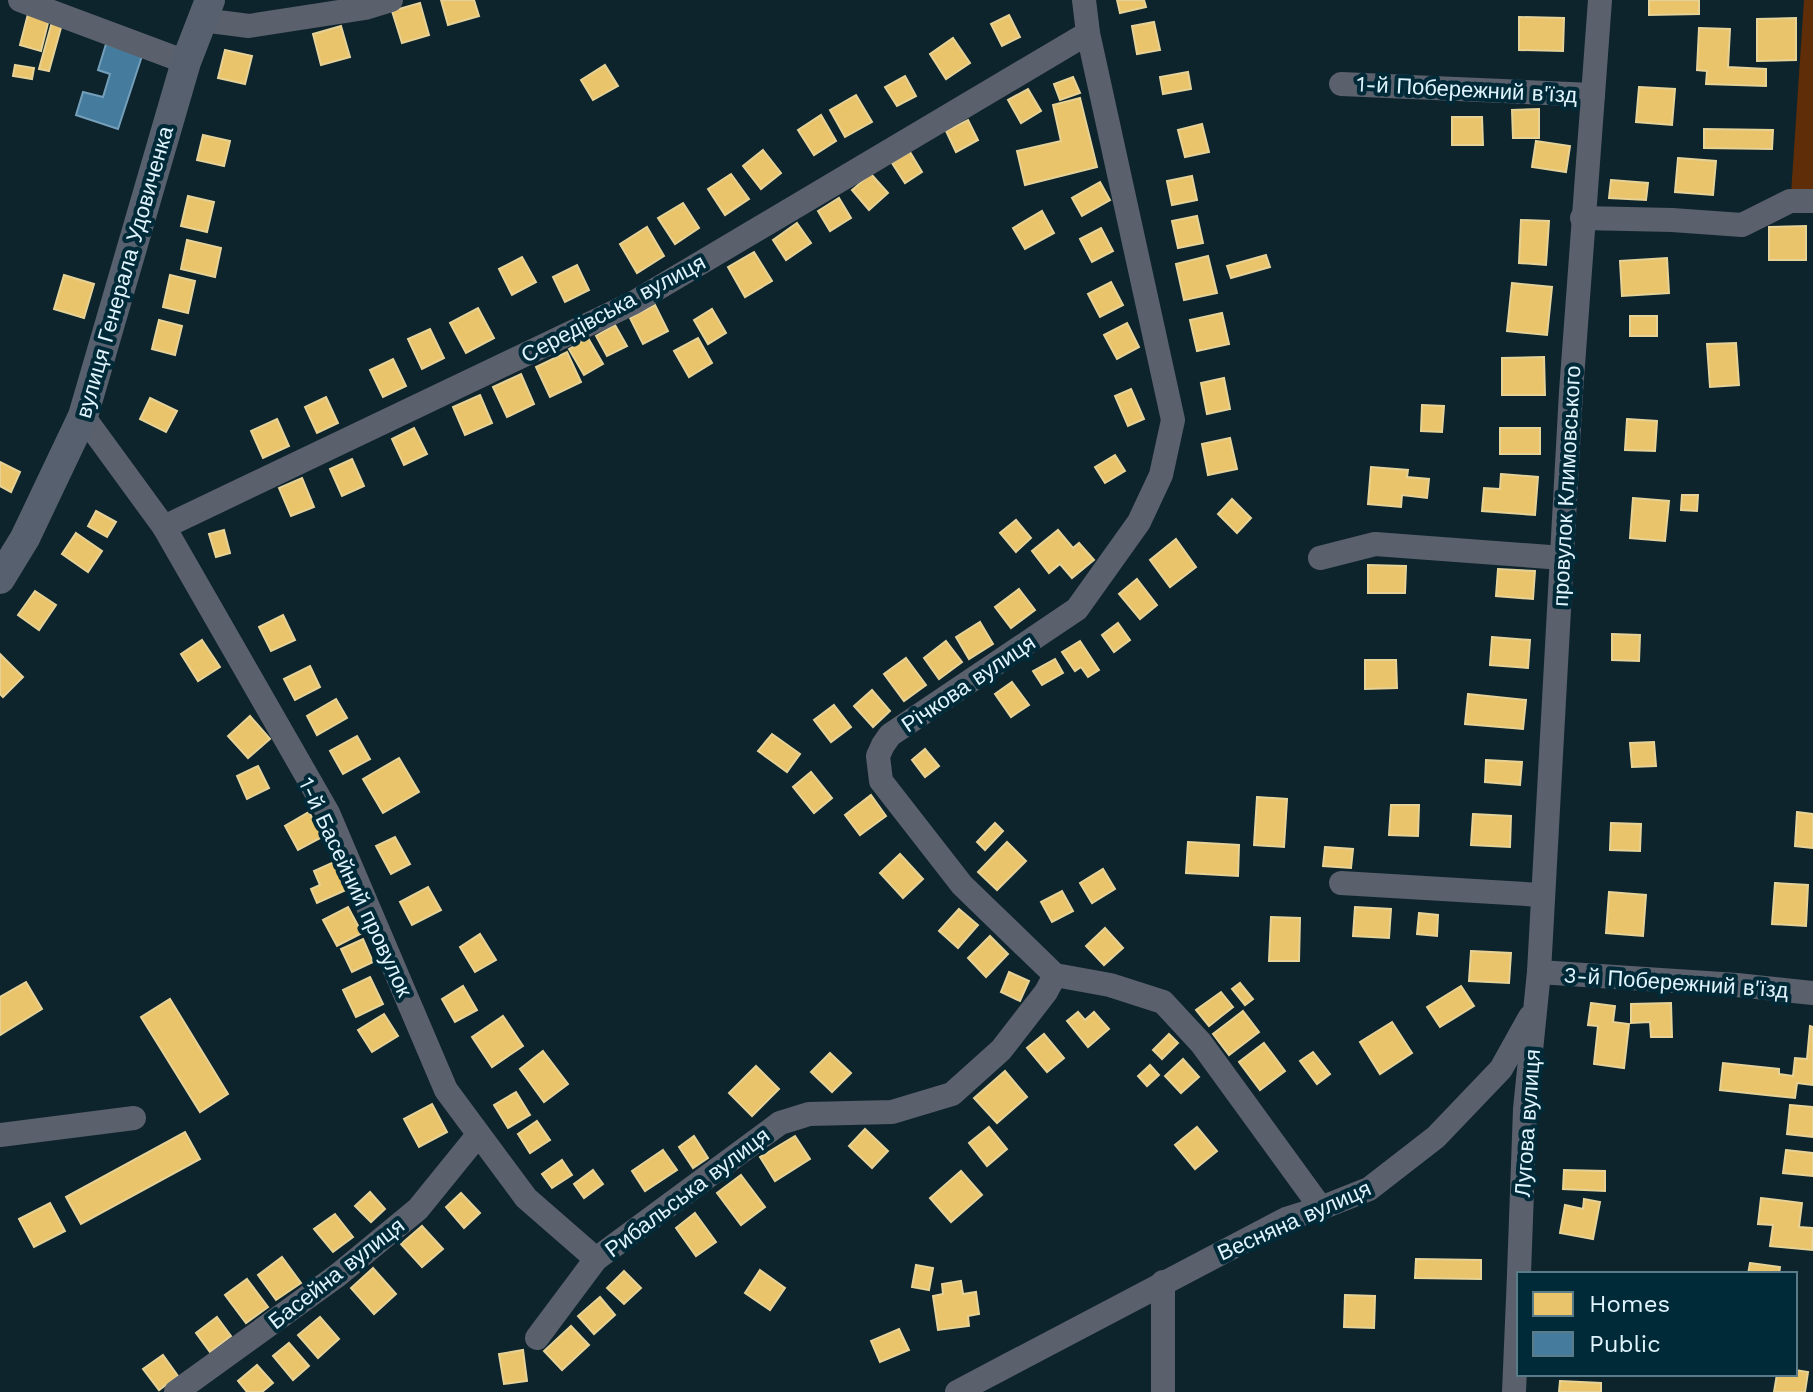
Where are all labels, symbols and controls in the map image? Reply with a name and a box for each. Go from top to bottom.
street label: 1-й Побережний в'їзд [1356,71,1578,108]
street label: вулиця Генерала Удовиченка [71,123,178,421]
street label: Середівська вулиця [517,249,710,368]
street label: провулок Климовського [1548,365,1585,607]
street label: Річкова вулиця [897,630,1040,737]
street label: 1-й Басейний провулок [294,774,418,1001]
street label: 3-й Побережний в'їзд [1563,962,1789,1003]
street label: Лугова вулиця [1510,1048,1545,1198]
street label: Рибальська вулиця [600,1122,774,1262]
street label: Весняна вулиця [1214,1175,1375,1265]
street label: Басейна вулиця [263,1213,409,1334]
legend [1517,1272,1797,1376]
text: Homes [1589,1290,1670,1318]
text: Public [1589,1330,1661,1358]

